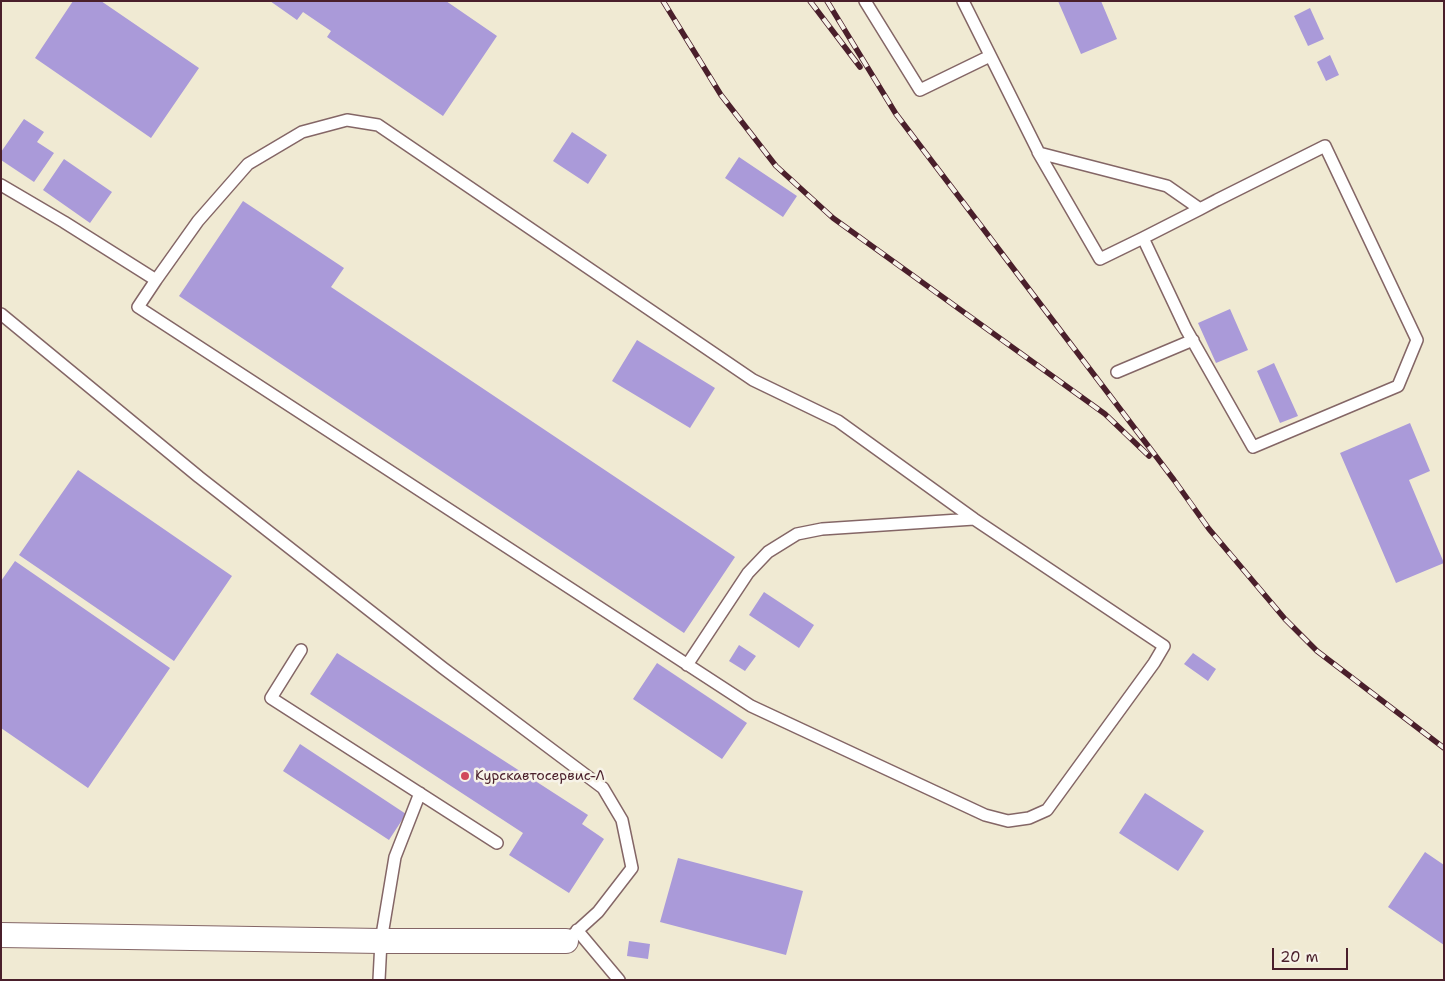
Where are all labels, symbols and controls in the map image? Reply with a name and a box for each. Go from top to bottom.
place label: Курскавтосервис-Л [475,768,605,784]
marker: Курскавтосервис-Л [459,770,471,782]
scale bar [1275,938,1351,970]
text: 20 m [1280,947,1319,967]

